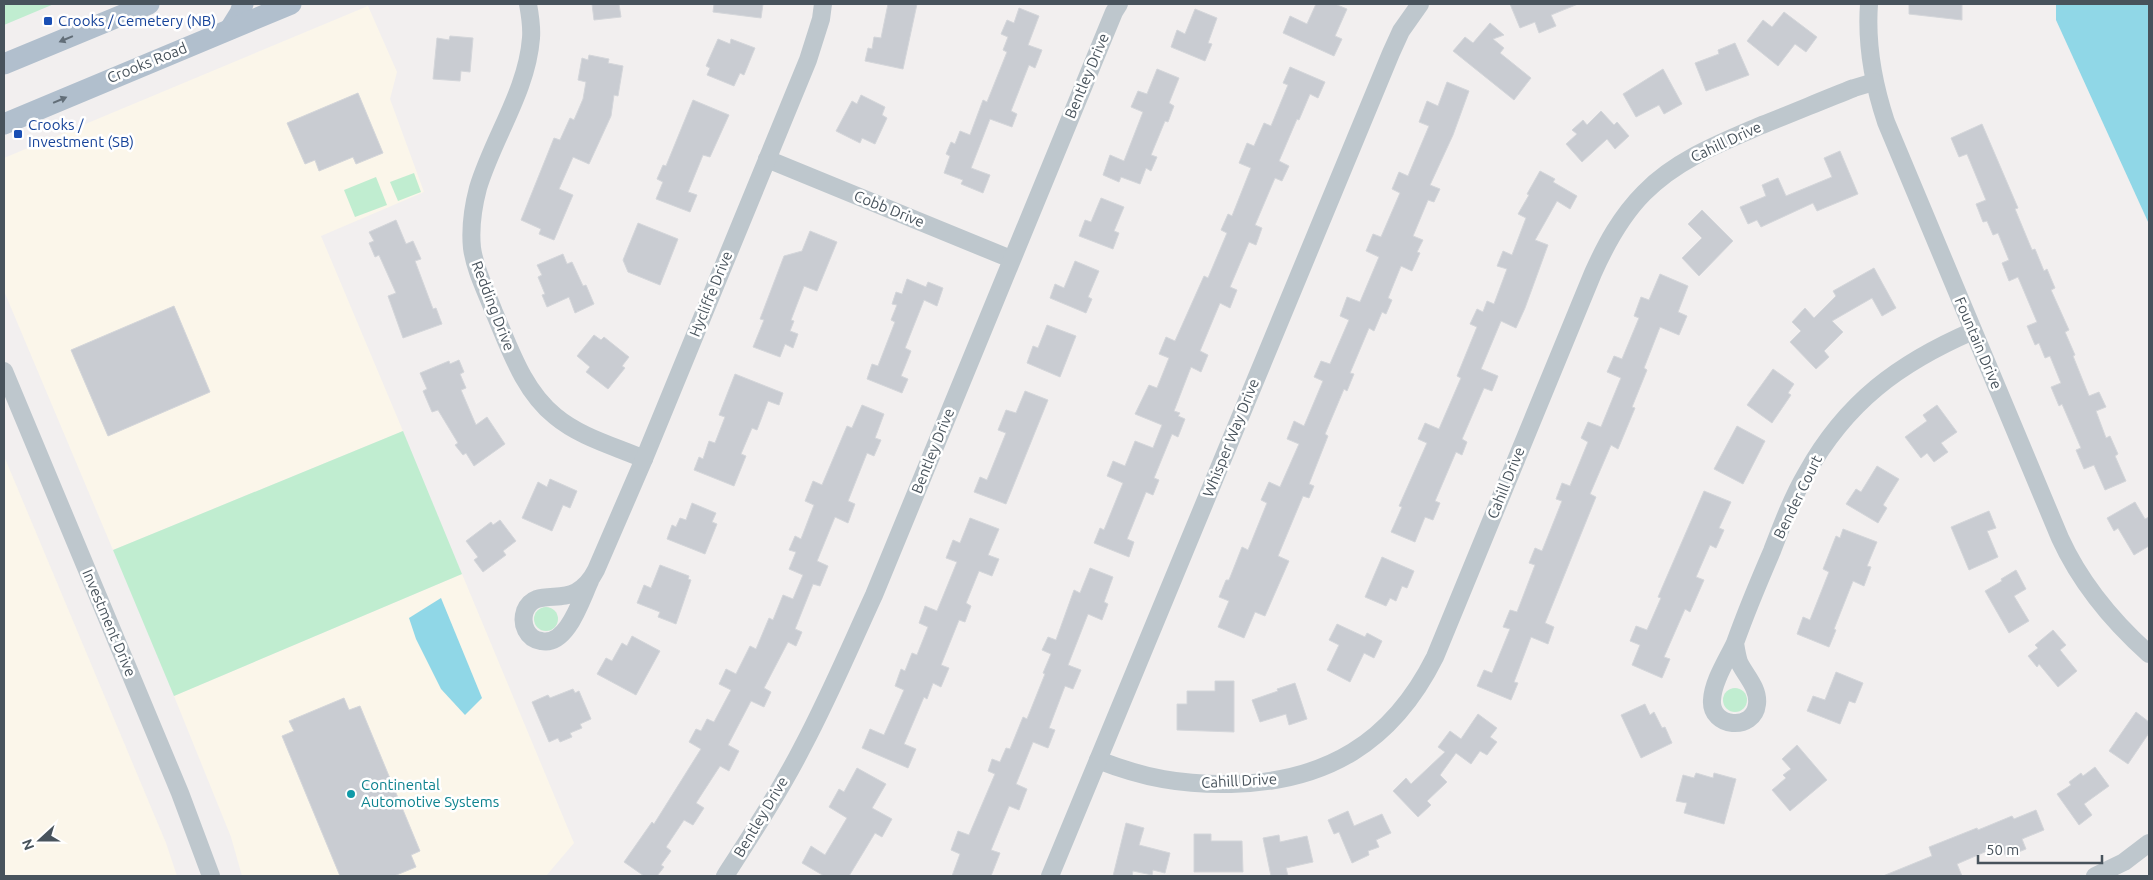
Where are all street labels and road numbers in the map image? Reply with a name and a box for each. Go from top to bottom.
street label: Bentley Drive [1061,31,1112,121]
street label: Crooks Road [104,39,189,86]
street label: Cahill Drive [1688,118,1764,165]
street label: Cobb Drive [852,187,927,230]
street label: Hycliffe Drive [686,249,735,339]
street label: Redding Drive [469,258,518,353]
street label: Fountain Drive [1951,294,2006,391]
street label: Whisper Way Drive [1199,376,1262,499]
street label: Bentley Drive [908,406,957,496]
street label: Cahill Drive [1483,444,1528,521]
street label: Bender Court [1770,452,1825,541]
street label: Investment Drive [79,567,140,679]
street label: Cahill Drive [1201,770,1277,791]
street label: Bentley Drive [730,774,791,860]

